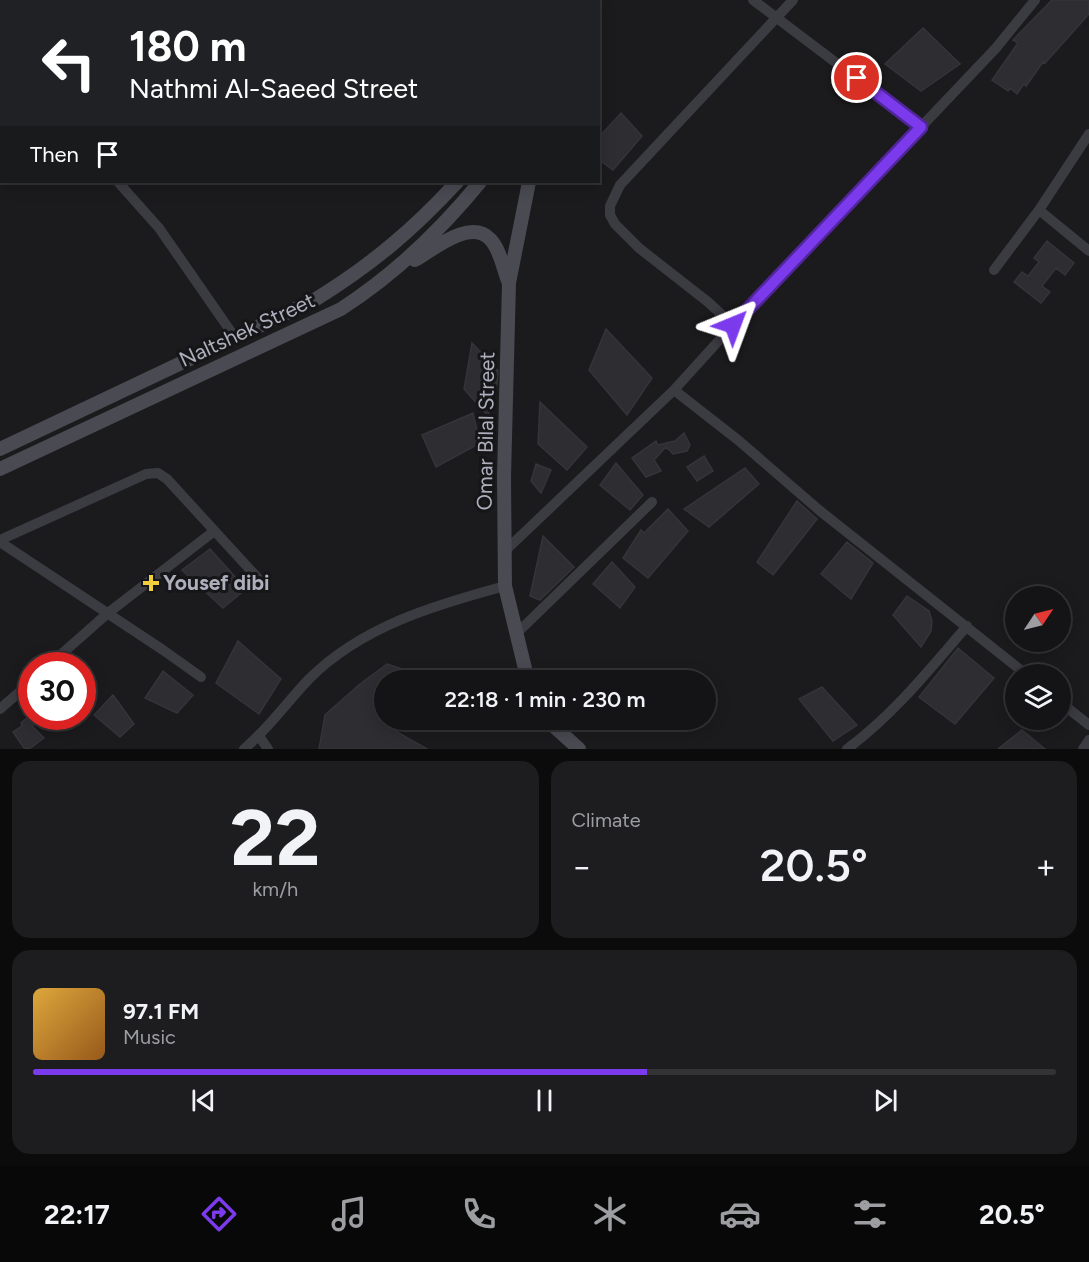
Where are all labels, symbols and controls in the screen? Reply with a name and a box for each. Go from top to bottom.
text: 180 m [129,21,246,72]
icon: left [30,24,108,102]
pin [831,52,882,103]
icon: arrive [840,61,873,94]
text: Nathmi Al-Saeed Street [129,72,418,105]
icon: arrive [91,138,124,171]
text: Then [30,141,79,168]
street label: Naltshek Street [175,287,319,372]
position arrow [701,293,765,357]
street label: Omar Bilal Street [472,351,499,511]
place label: Yousef dibi [163,570,270,595]
marker: Yousef dibi [144,576,158,590]
north arrow [1005,586,1071,652]
map controls [1005,586,1071,730]
speed limit sign: 30 [18,652,96,730]
button: layers [1005,664,1071,730]
text: 22:18 · 1 min · 230 m [444,686,646,713]
text: 22 [230,791,320,885]
text: Climate [572,808,641,832]
text: 20.5° [760,838,868,892]
text: − [572,847,592,886]
text: + [1035,847,1056,886]
text: km/h [252,877,298,901]
text: 97.1 FM [123,998,199,1025]
text: Music [123,1025,176,1049]
icon: previous [187,1084,220,1117]
icon: pause [528,1084,561,1117]
icon: next [869,1084,902,1117]
icon: directions [198,1193,240,1235]
icon: music [328,1193,370,1235]
icon: phone [458,1193,500,1235]
icon: climate [589,1193,631,1235]
icon: car [719,1193,761,1235]
icon: filters [849,1193,891,1235]
text: 22:17 [44,1198,110,1231]
text: 20.5° [979,1198,1045,1231]

